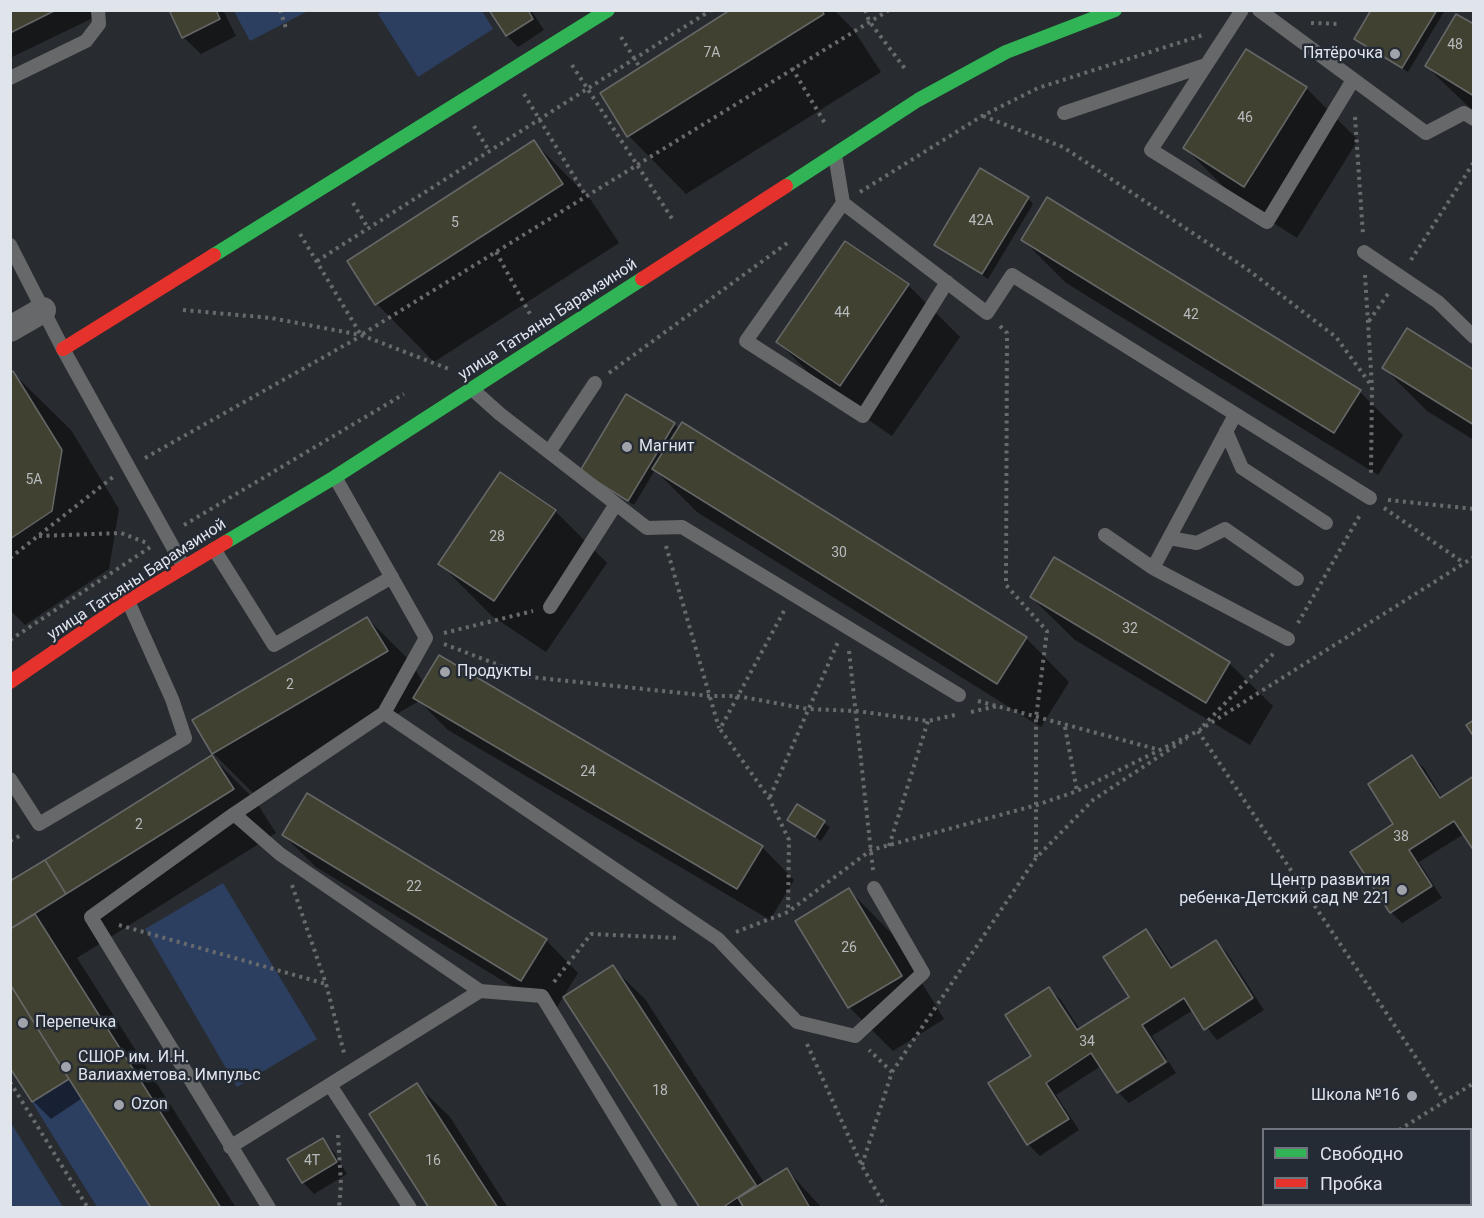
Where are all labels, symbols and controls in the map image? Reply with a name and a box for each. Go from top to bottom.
house number: 48 [1447,37,1463,53]
place label: Пятёрочка [1303,44,1383,64]
house number: 7А [703,45,721,61]
marker: Пятёрочка [1388,47,1402,61]
house number: 46 [1237,110,1253,126]
house number: 42А [969,213,993,229]
house number: 5 [451,215,459,231]
street label: улица Татьяны Барамзиной [455,255,641,385]
house number: 44 [834,305,850,321]
house number: 42 [1183,307,1199,323]
place label: Магнит [639,437,695,457]
marker: Магнит [620,440,634,454]
house number: 5А [25,472,43,488]
street label: улица Татьяны Барамзиной [44,515,230,645]
house number: 28 [489,529,505,545]
house number: 30 [831,545,847,561]
house number: 32 [1122,621,1138,637]
place label: Продукты [457,662,532,682]
marker: Продукты [438,665,452,679]
house number: 2 [286,677,294,693]
house number: 24 [580,764,596,780]
house number: 2 [135,817,143,833]
house number: 38 [1393,829,1409,845]
place label: Центр развития ребенка-Детский сад № 221 [1179,871,1390,909]
house number: 22 [406,879,422,895]
marker: Центр развития ребенка-Детский сад № 221 [1395,883,1409,897]
house number: 26 [841,940,857,956]
place label: Перепечка [35,1013,116,1033]
marker: Перепечка [16,1016,30,1030]
house number: 34 [1079,1034,1095,1050]
place label: СШОР им. И.Н. Валиахметова. Импульс [78,1048,261,1086]
marker: СШОР им. И.Н. Валиахметова. Импульс [59,1060,73,1074]
house number: 18 [652,1083,668,1099]
place label: Школа №16 [1311,1086,1400,1106]
marker: Школа №16 [1405,1089,1419,1103]
place label: Ozon [131,1095,168,1115]
marker: Ozon [112,1098,126,1112]
legend [1262,1128,1472,1206]
text: Свободно [1320,1143,1403,1164]
house number: 4Т [304,1153,320,1169]
house number: 16 [425,1153,441,1169]
text: Пробка [1320,1173,1383,1194]

